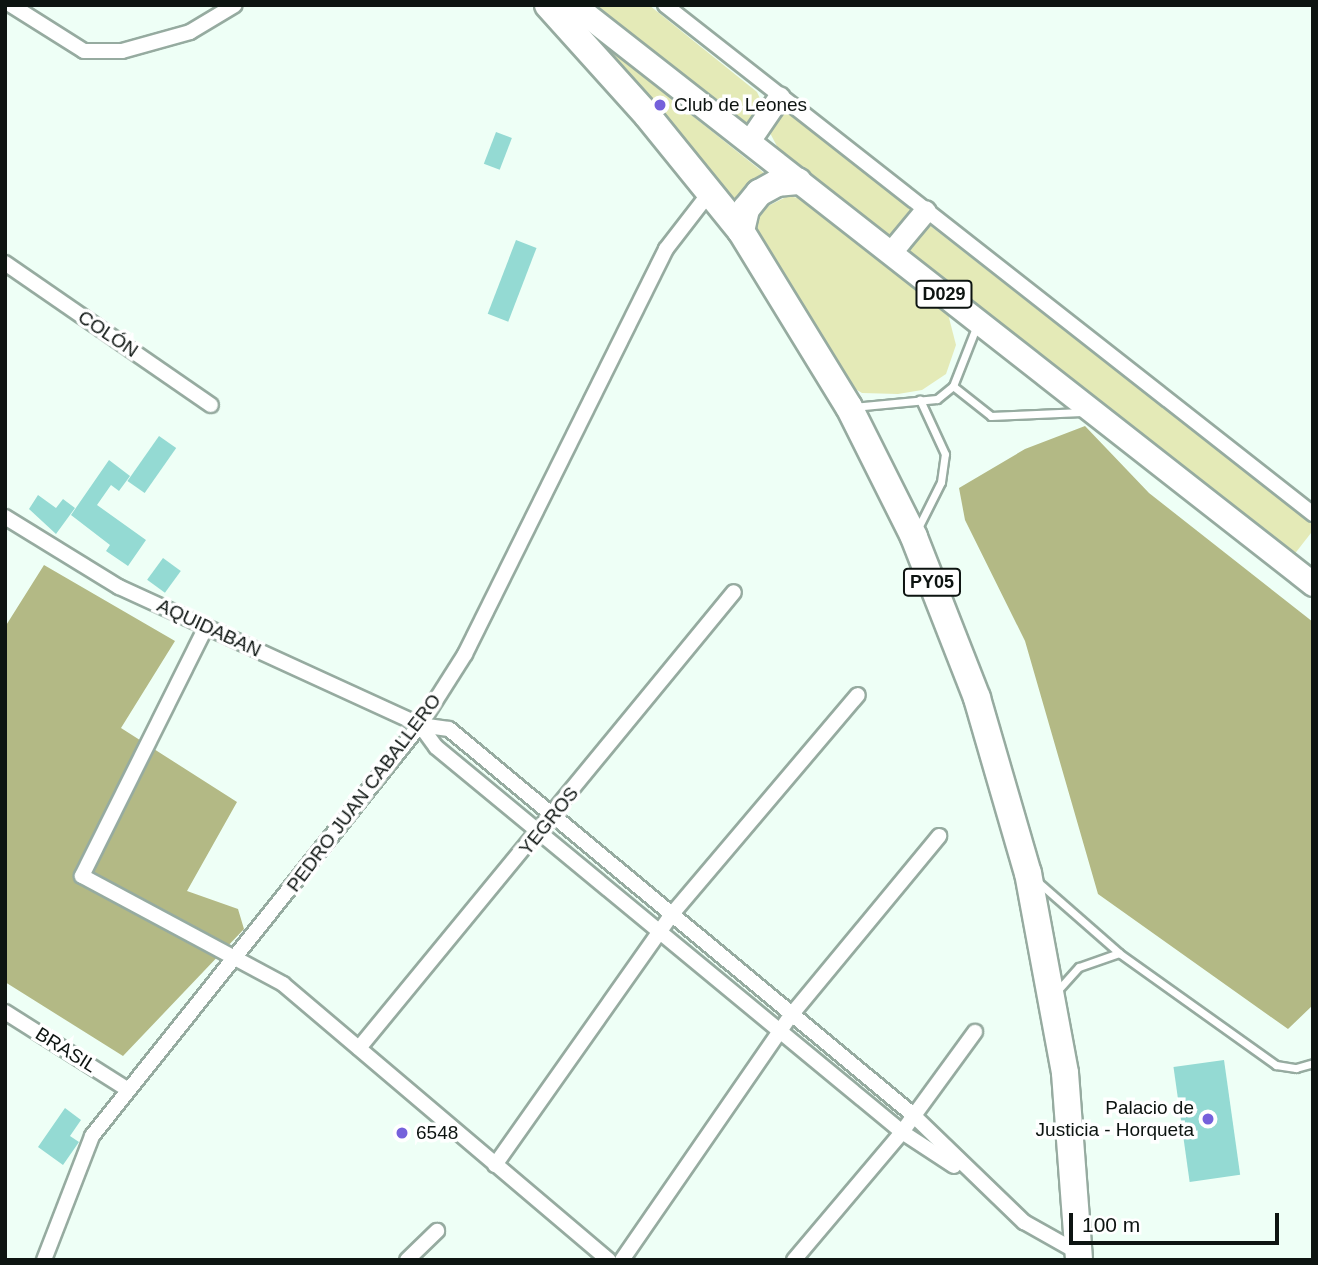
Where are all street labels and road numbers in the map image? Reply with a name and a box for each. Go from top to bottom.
road number: D029 [914,280,974,308]
street label: COLÓN [74,306,142,362]
road number: PY05 [902,568,962,596]
street label: AQUIDABAN [153,594,265,662]
street label: PEDRO JUAN CABALLERO [282,690,446,896]
street label: YEGROS [515,782,583,860]
street label: BRASIL [31,1022,101,1078]

